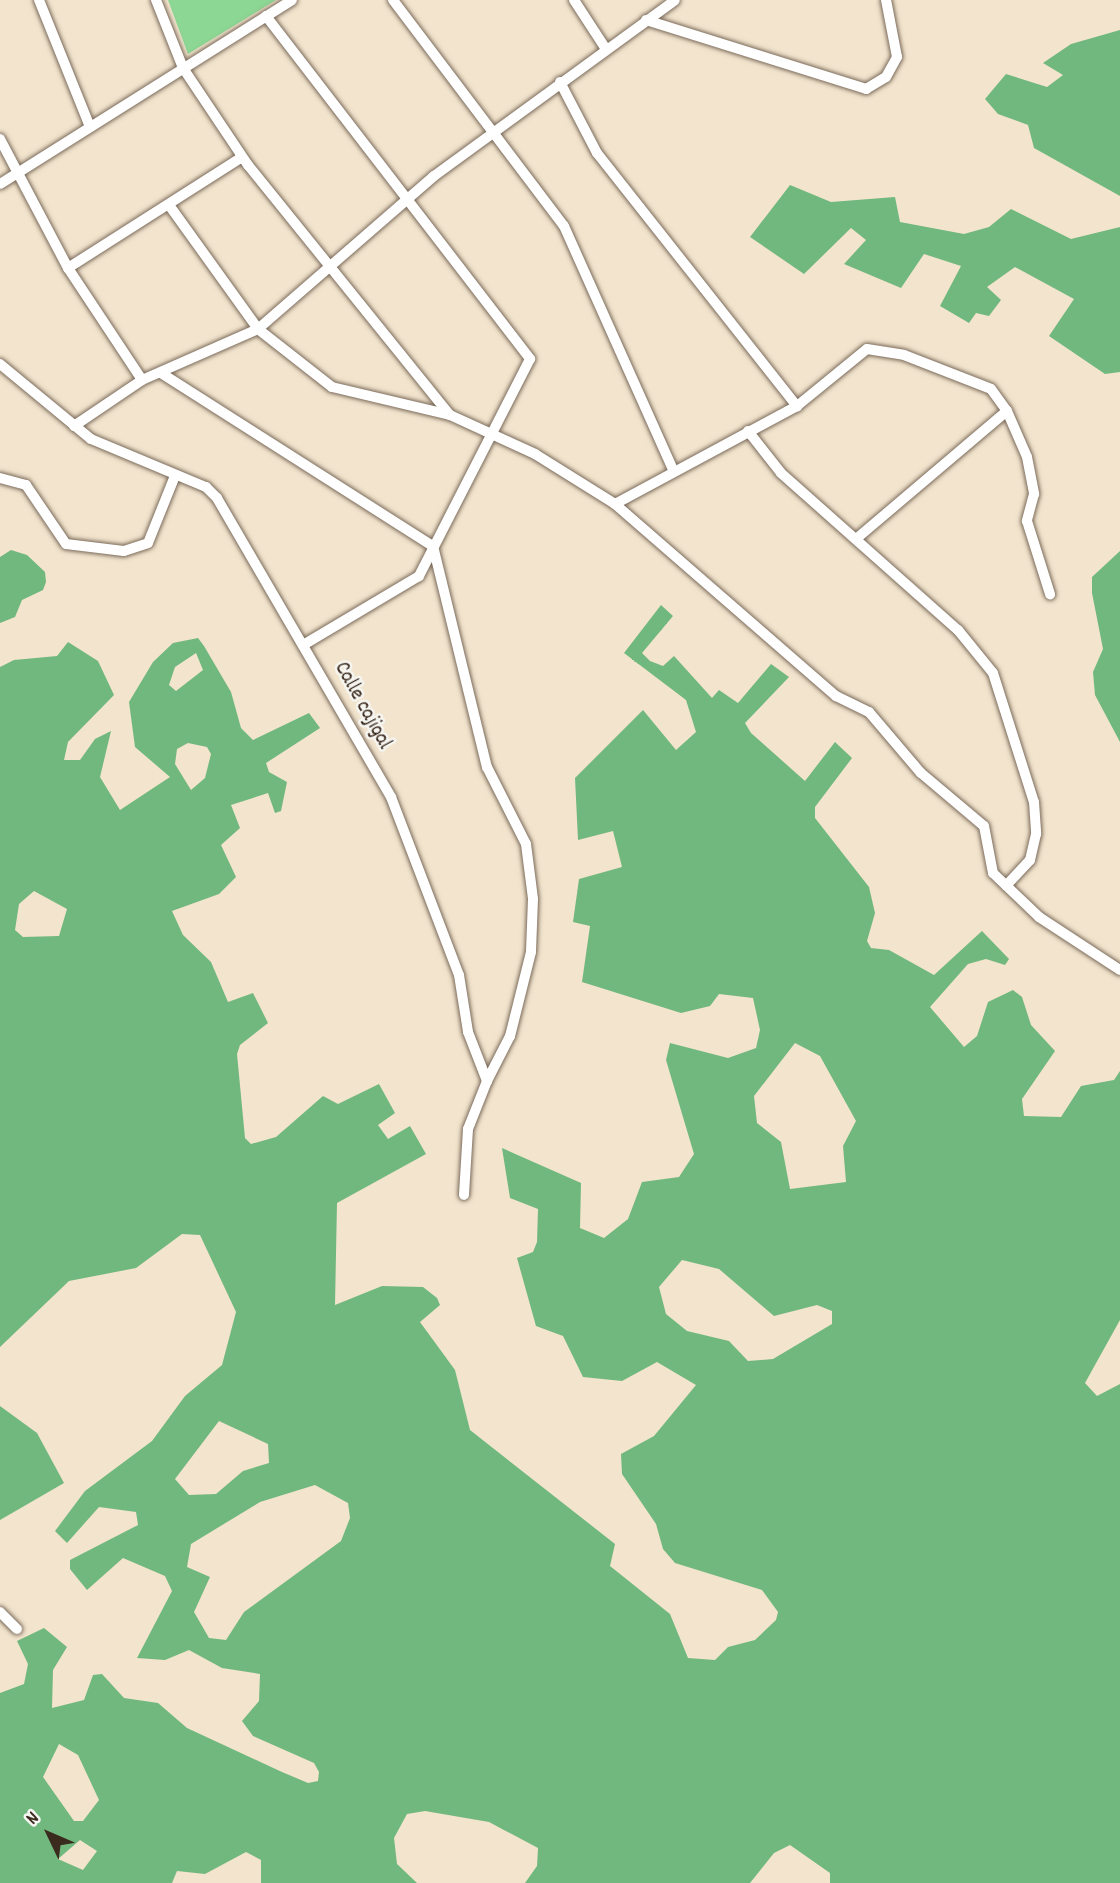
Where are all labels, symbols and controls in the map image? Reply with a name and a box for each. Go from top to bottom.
street label: Calle cajigal [328,658,396,754]
north arrow [14,1799,84,1869]
text: N [21,1806,47,1832]

